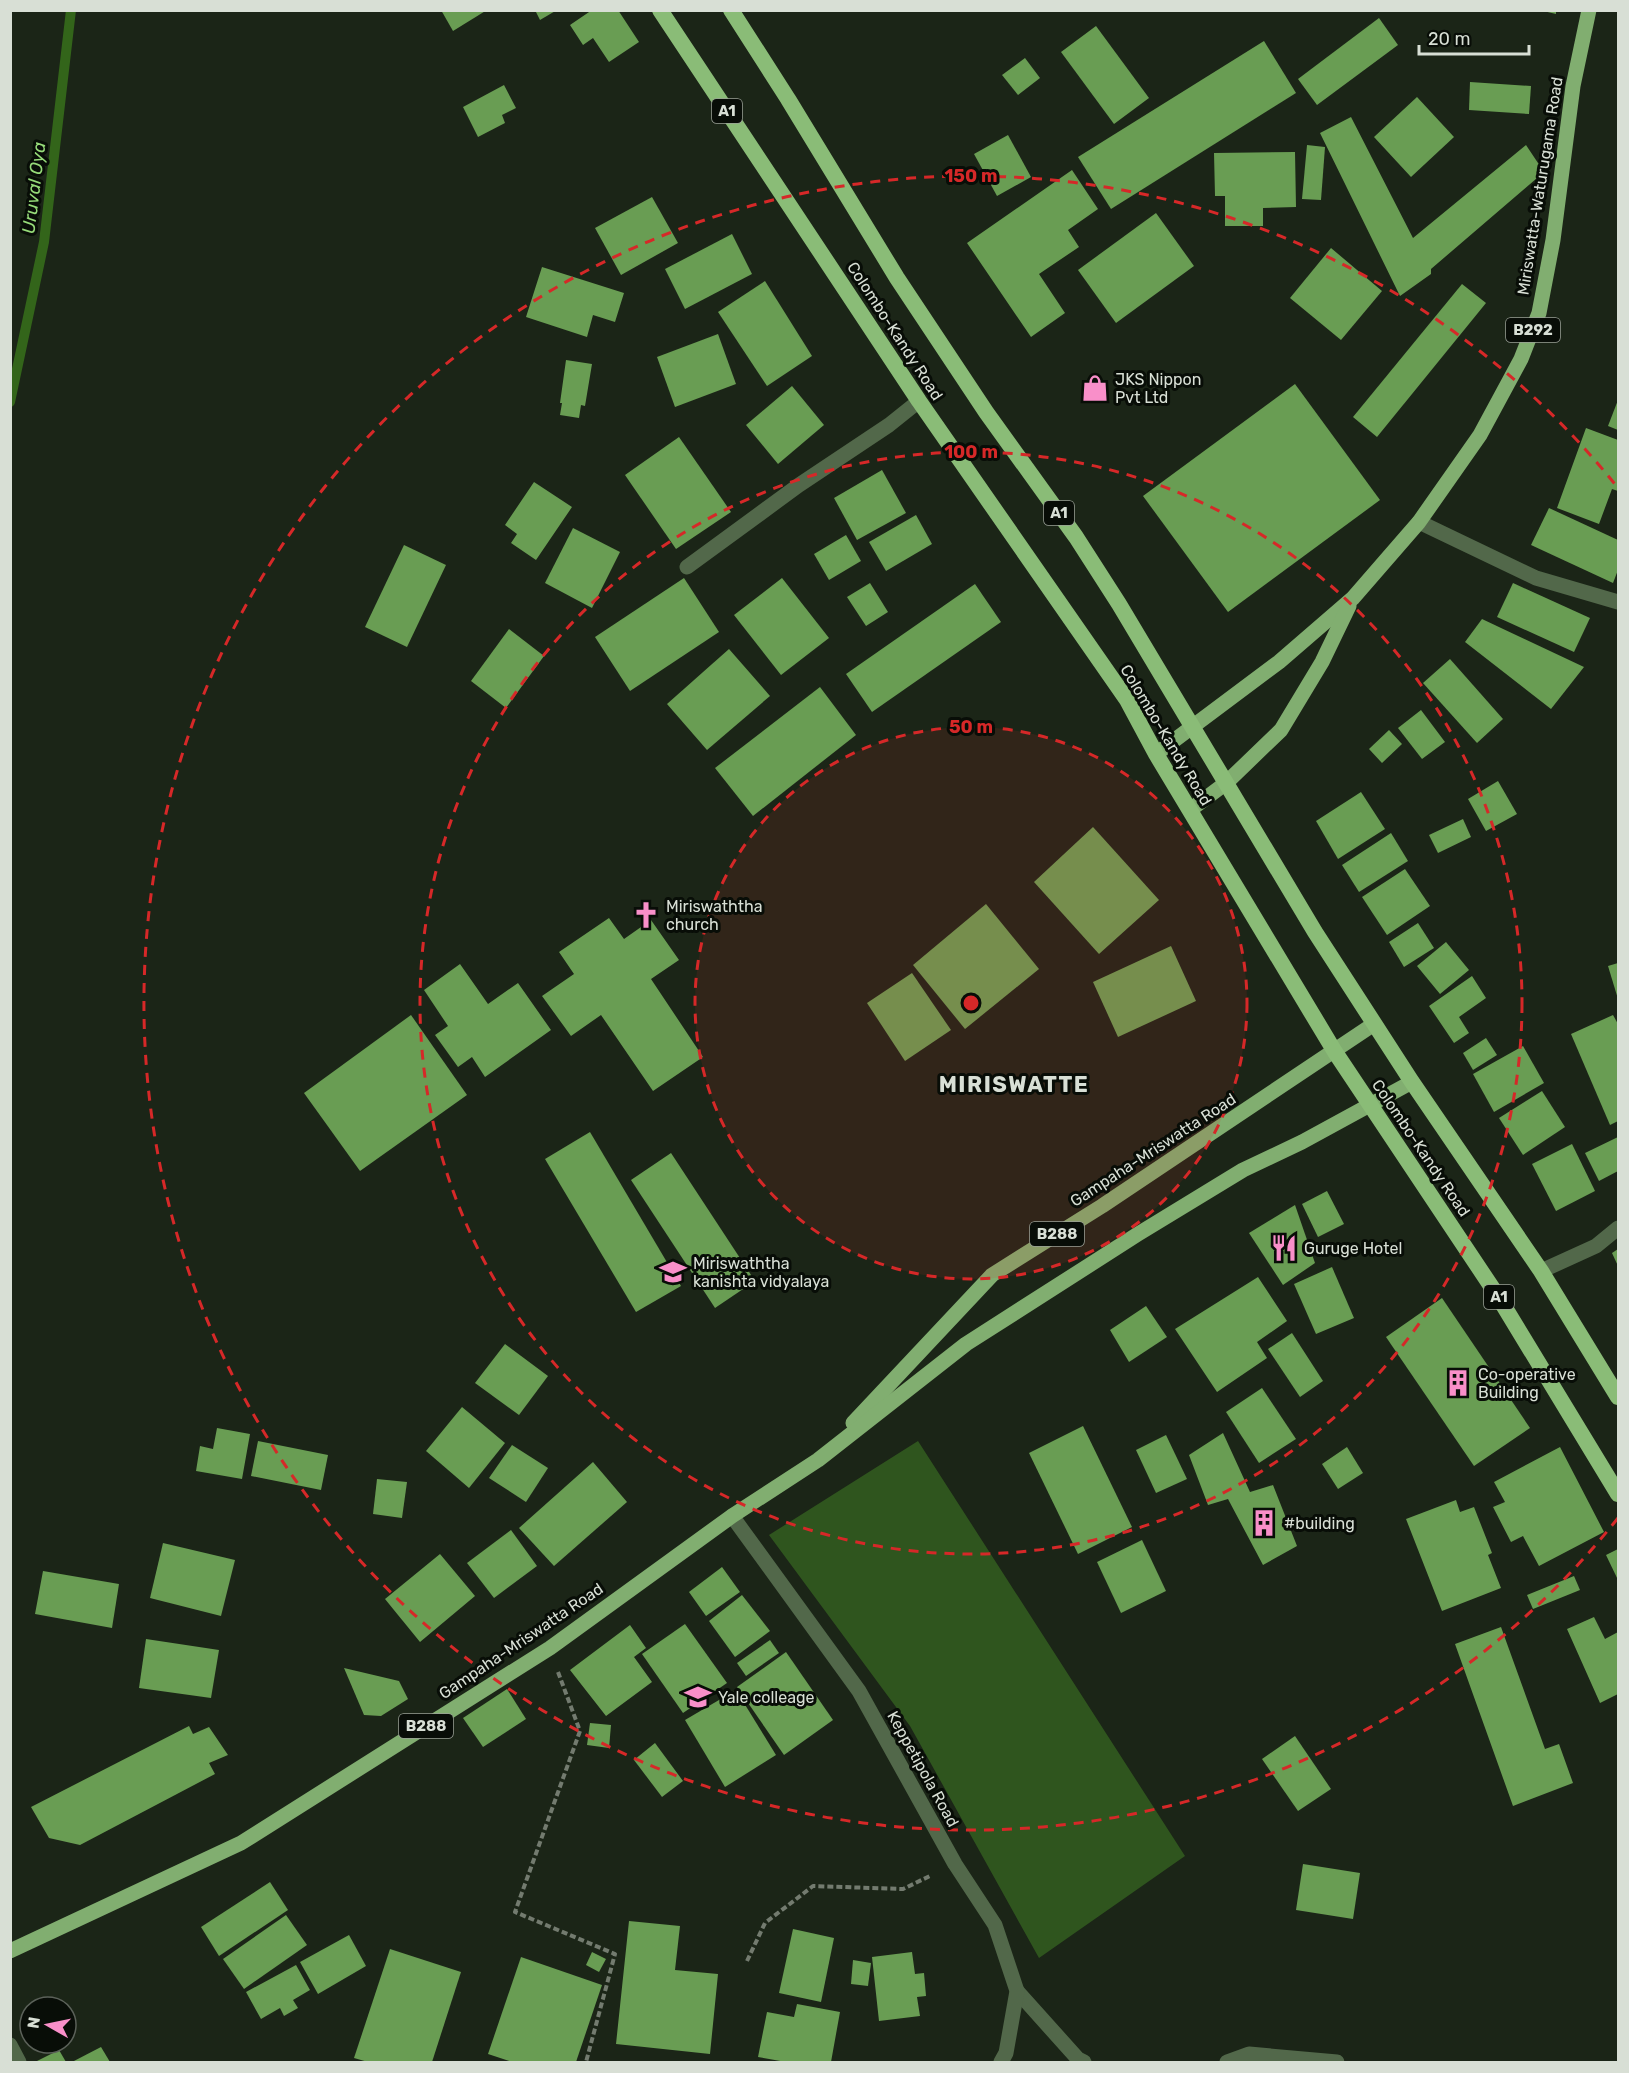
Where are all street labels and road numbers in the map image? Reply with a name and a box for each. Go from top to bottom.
street label: Miriswatta-Waturugama Road [1513,76,1567,296]
road number: A1 [712,99,742,123]
street label: Colombo-Kandy Road [843,258,947,404]
road number: B292 [1506,318,1560,342]
road number: A1 [1044,501,1074,525]
street label: Colombo-Kandy Road [1116,661,1216,809]
street label: Colombo-Kandy Road [1368,1076,1474,1220]
street label: Gampaha-Mriswatta Road [1067,1089,1239,1211]
road number: B288 [1030,1222,1084,1246]
road number: A1 [1484,1285,1514,1309]
street label: Gampaha-Mriswatta Road [435,1579,607,1703]
street label: Keppetipola Road [883,1708,963,1830]
road number: B288 [399,1714,453,1738]

